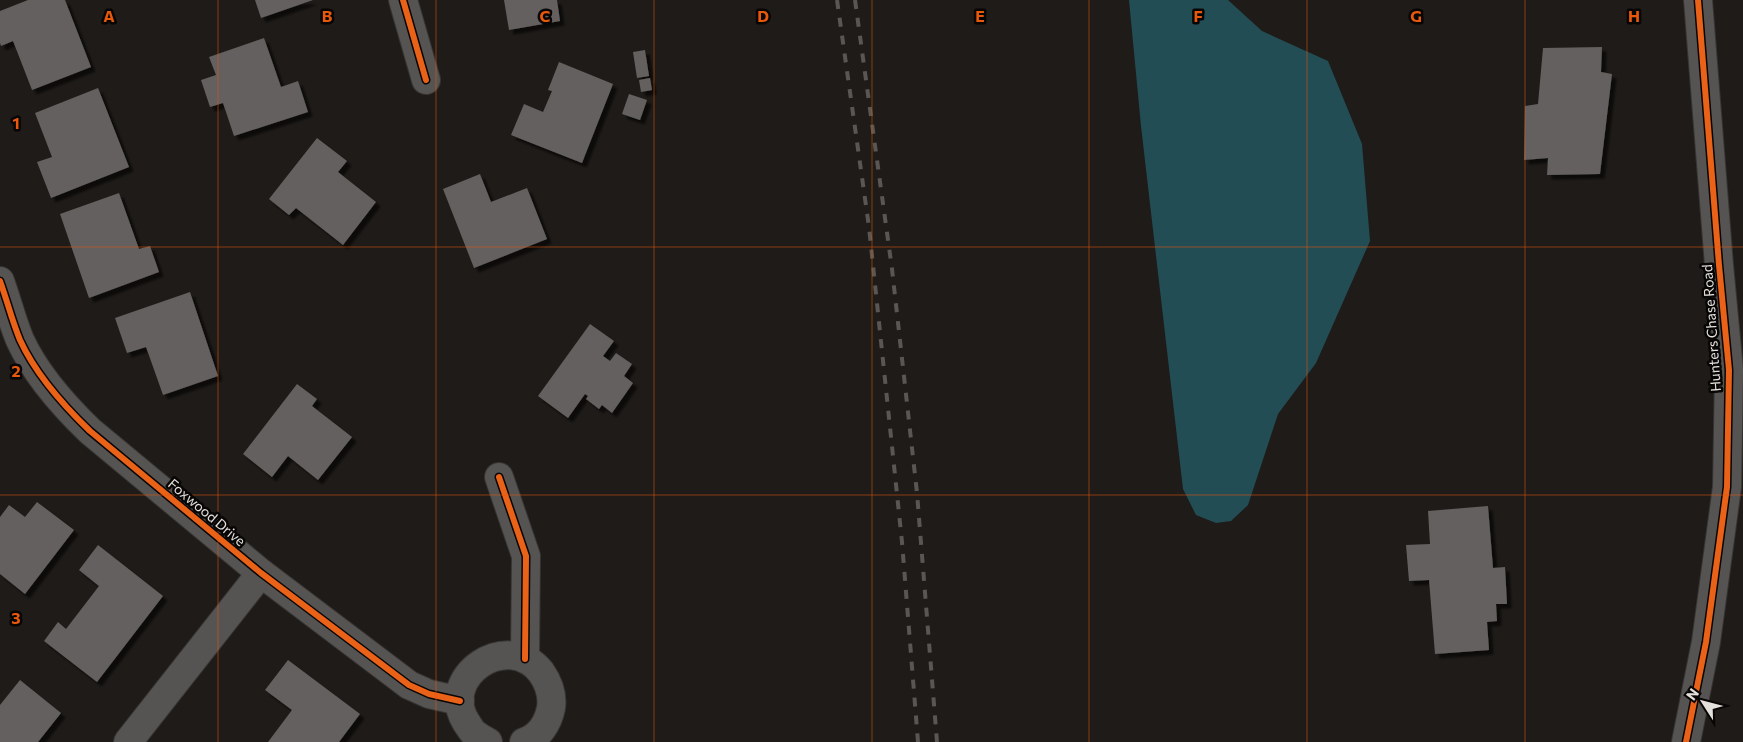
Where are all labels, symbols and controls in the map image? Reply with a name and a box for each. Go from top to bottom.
text: A [103,6,115,25]
text: B [322,6,333,25]
text: C [540,6,551,25]
text: D [757,6,769,25]
text: E [975,6,985,25]
text: F [1193,6,1203,25]
text: G [1410,6,1422,25]
text: H [1628,6,1640,25]
text: 1 [12,113,20,132]
street label: Hunters Chase Road [1698,264,1724,392]
text: 2 [11,361,21,380]
street label: Foxwood Drive [165,475,249,549]
text: 3 [11,608,21,627]
north arrow [1678,677,1728,727]
text: N [1682,685,1702,703]

